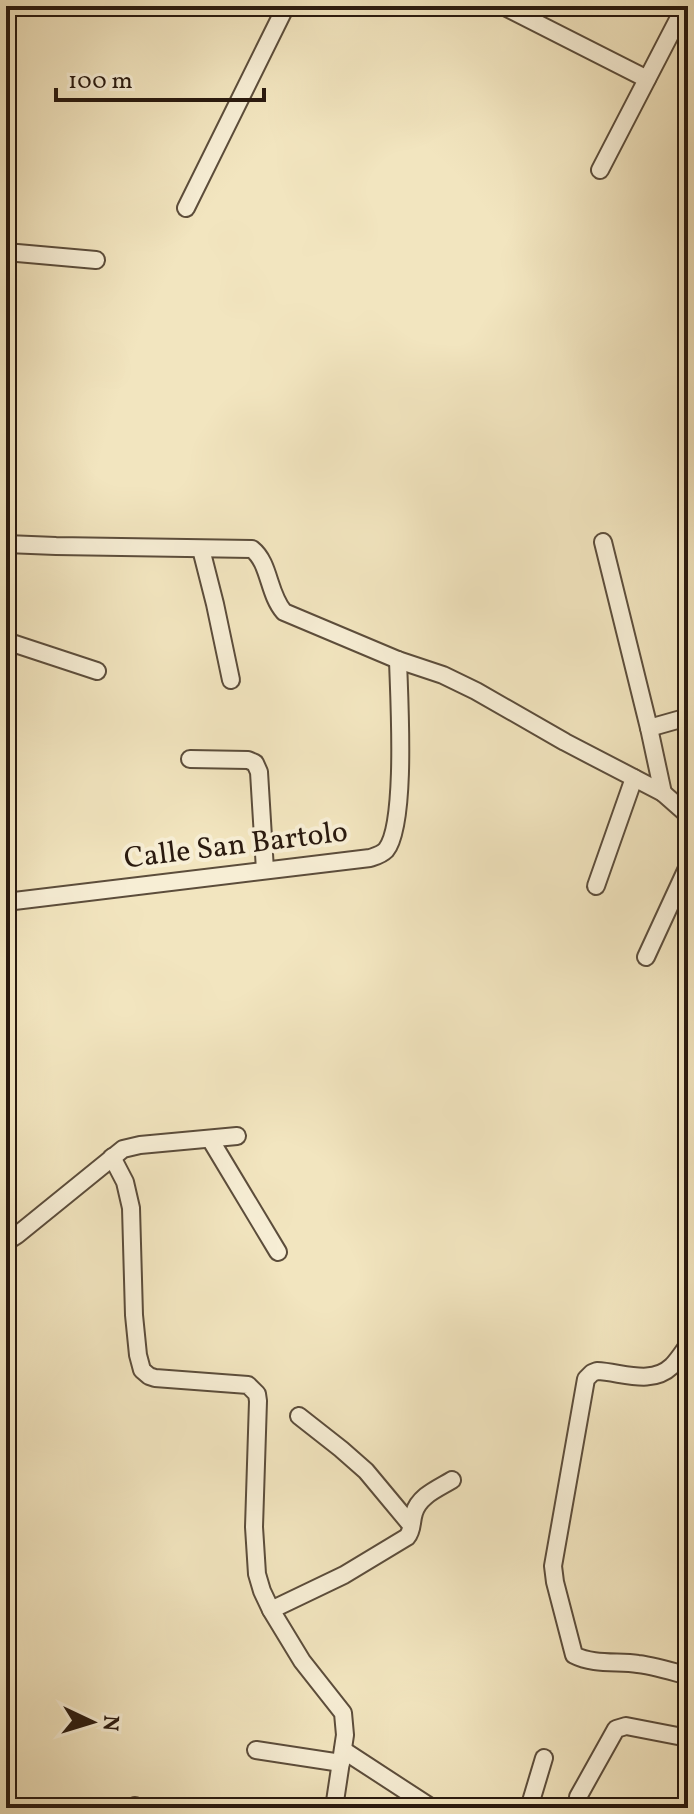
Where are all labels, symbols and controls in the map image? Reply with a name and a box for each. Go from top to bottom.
scale bar [56,52,264,102]
text: 100 m [68,65,133,99]
street label: Calle San Bartolo [122,811,350,881]
north arrow [52,1682,132,1762]
text: N [93,1714,125,1732]

